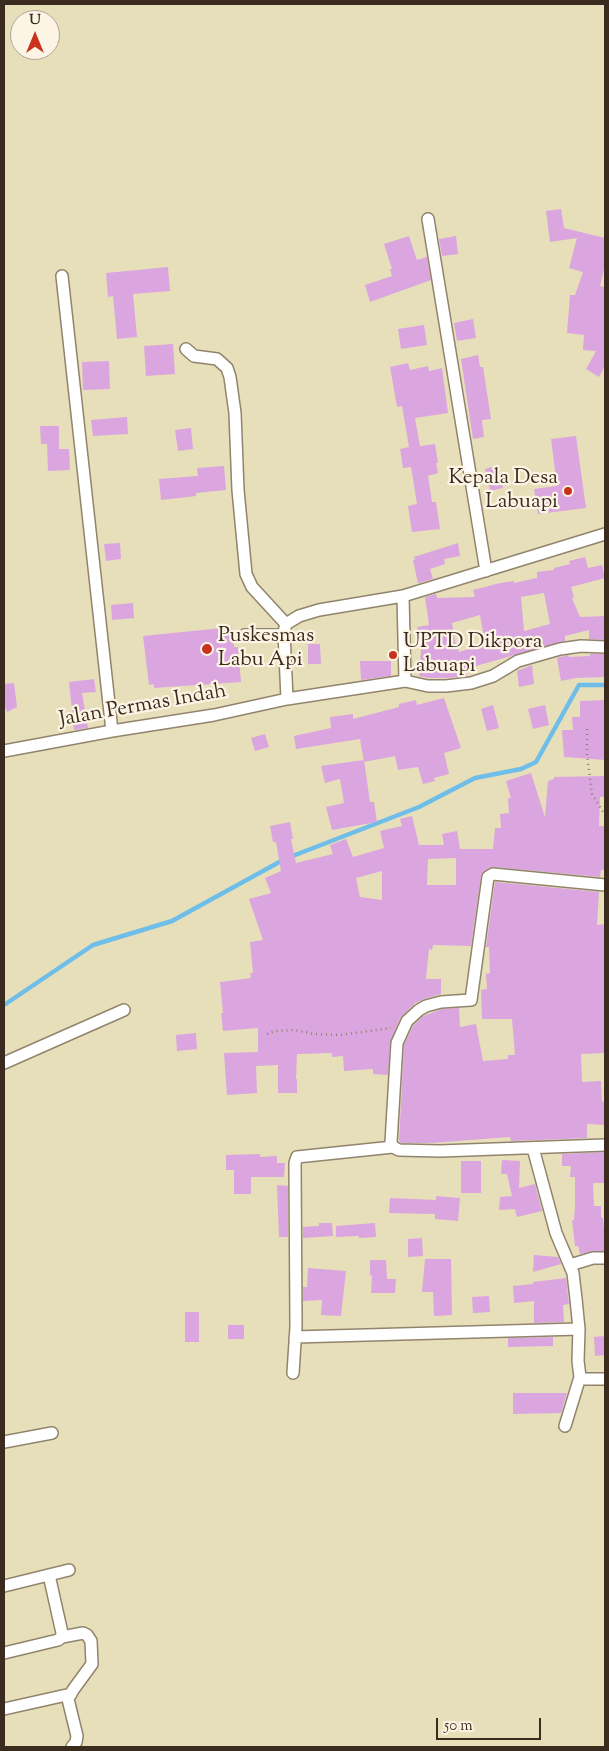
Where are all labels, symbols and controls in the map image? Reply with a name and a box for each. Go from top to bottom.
north arrow [10,10,60,60]
text: U [29,11,41,31]
place label: Kepala Desa Labuapi [448,466,558,516]
marker: Kepala Desa Labuapi [562,485,574,497]
place label: Puskesmas Labu Api [218,624,314,674]
place label: UPTD Dikpora Labuapi [403,630,542,680]
marker: Puskesmas Labu Api [200,642,214,656]
marker: UPTD Dikpora Labuapi [387,649,399,661]
street label: Jalan Permas Indah [57,680,229,734]
scale bar [439,1708,544,1740]
text: 50 m [444,1716,473,1737]

